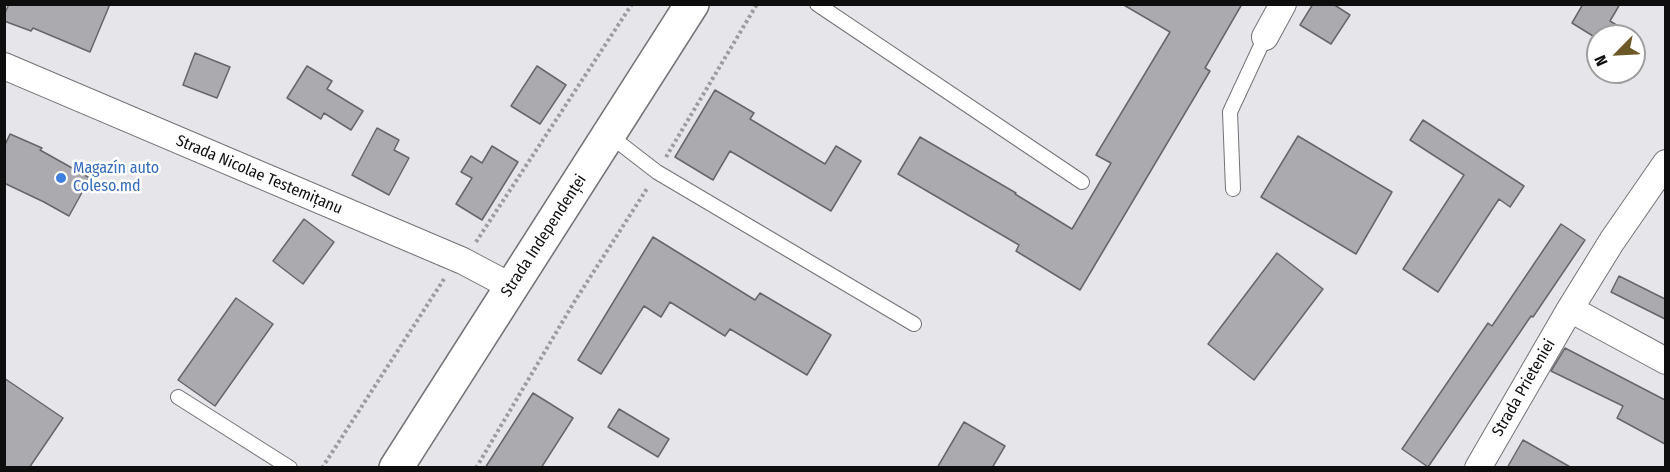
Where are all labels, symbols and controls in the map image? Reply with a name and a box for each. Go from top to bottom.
north arrow [1586,24,1646,84]
text: N [1590,52,1612,69]
street label: Strada Nicolae Testemițanu [173,131,345,219]
place label: Magazín auto Coleso.md [73,159,159,197]
marker: Magazín auto Coleso.md [54,171,68,185]
street label: Strada Independenței [497,171,591,301]
street label: Strada Prieteniei [1488,336,1560,440]

